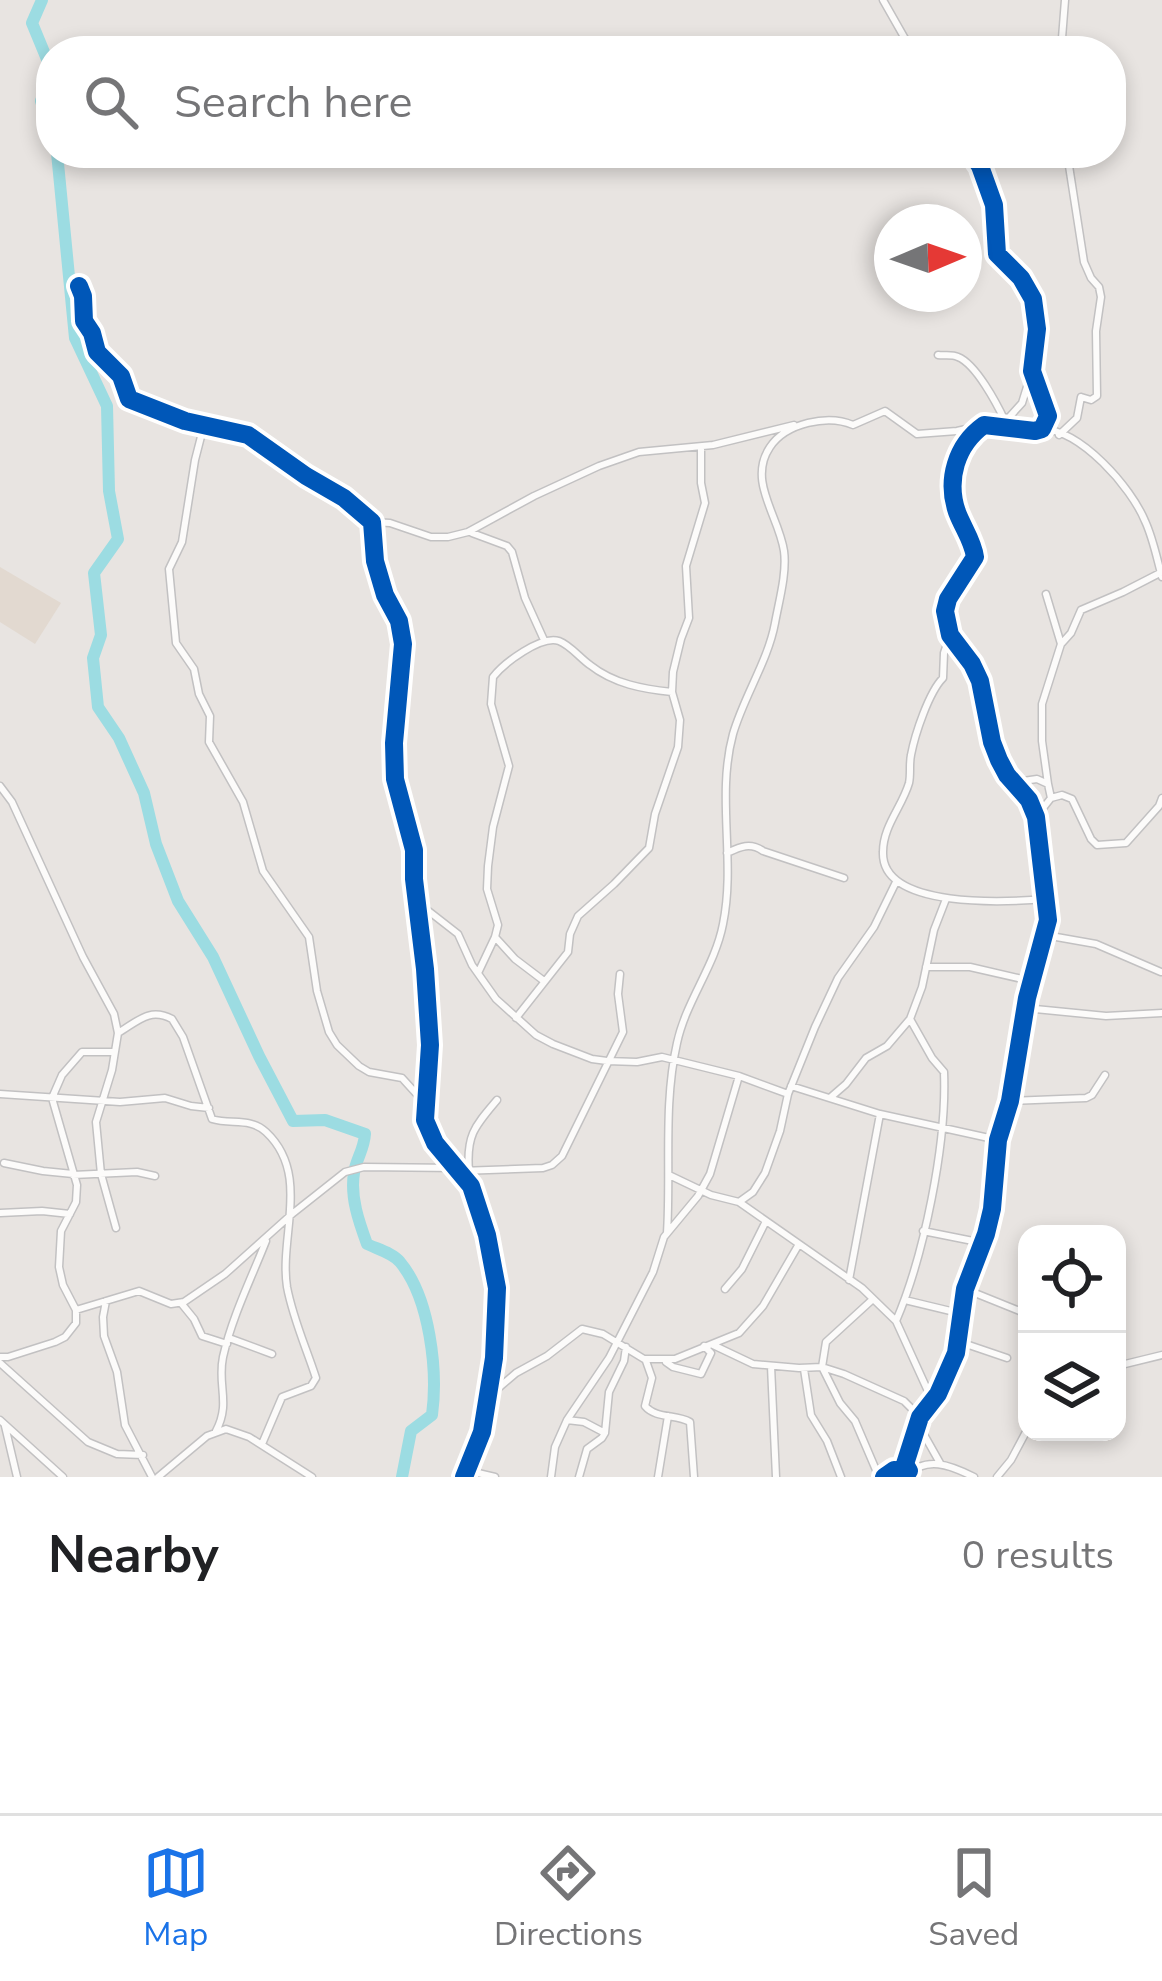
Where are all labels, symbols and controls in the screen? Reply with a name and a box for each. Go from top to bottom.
search box [36,36,1126,168]
icon: search [78,69,144,135]
text: Search here [174,72,413,133]
north arrow [874,204,982,312]
map controls [1018,1225,1126,1441]
button: locate [1018,1225,1126,1333]
button: layers [1018,1333,1126,1441]
text: Nearby [48,1520,219,1590]
text: 0 results [962,1529,1114,1582]
tab: Map [143,1840,209,1957]
tab: Directions [494,1840,643,1957]
tab: Saved [928,1840,1019,1957]

